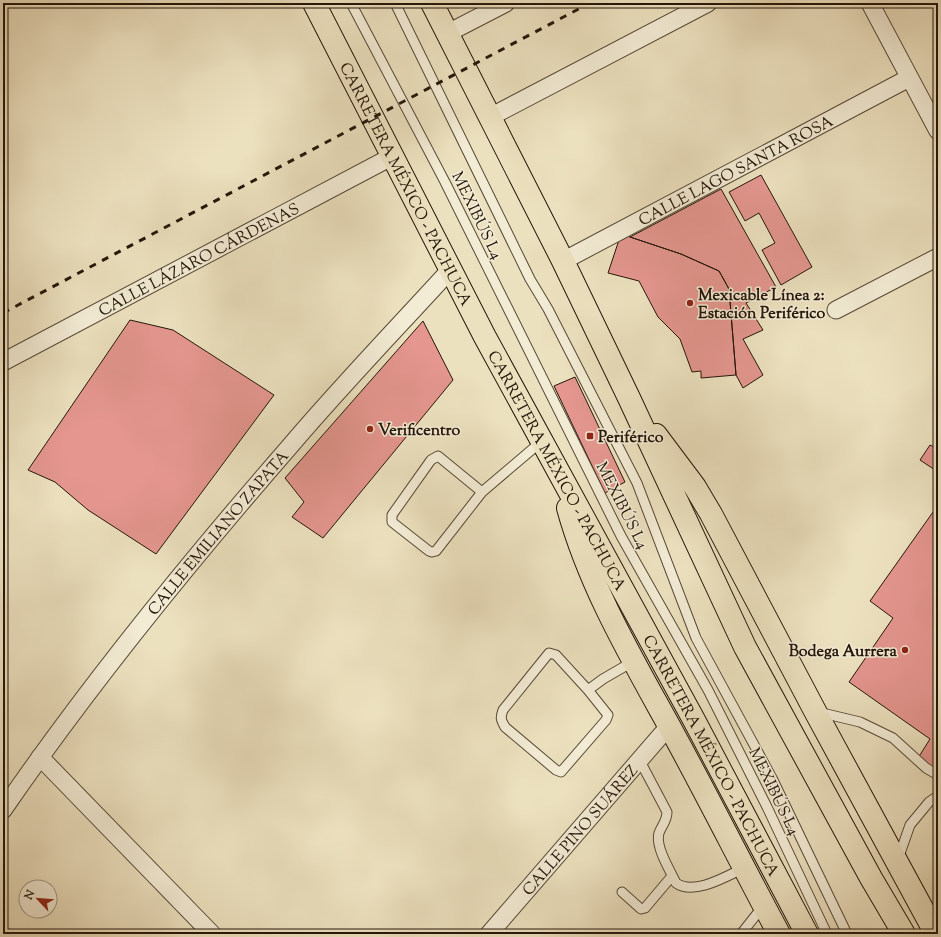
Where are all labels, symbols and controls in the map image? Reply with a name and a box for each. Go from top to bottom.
street label: CARRETERA MÉXICO - PACHUCA [332,59,476,311]
street label: CALLE LAGO SANTA ROSA [635,111,838,233]
street label: MEXIBÚS L4 [445,168,508,264]
street label: CALLE LÁZARO CÁRDENAS [95,198,304,324]
place label: Mexicable Línea 2: Estación Periférico [698,285,826,326]
marker: Mexicable Línea 2: Estación Periférico [685,298,695,308]
street label: CARRETERA MÉXICO - PACHUCA [481,347,630,596]
place label: Verificentro [378,420,460,443]
marker: Verificentro [365,424,375,434]
place label: Periférico [598,427,664,450]
marker: Periférico [585,431,595,441]
street label: CALLE EMILIANO ZAPATA [143,446,295,621]
street label: MEXIBÚS L4 [589,458,654,554]
street label: CARRETERA MÉXICO - PACHUCA [636,631,784,881]
place label: Bodega Aurrera [789,641,898,664]
marker: Bodega Aurrera [900,645,910,655]
street label: MEXIBÚS L4 [742,744,805,840]
street label: CALLE PINO SUÁREZ [518,761,644,902]
north arrow [18,879,58,919]
text: N [20,887,39,903]

